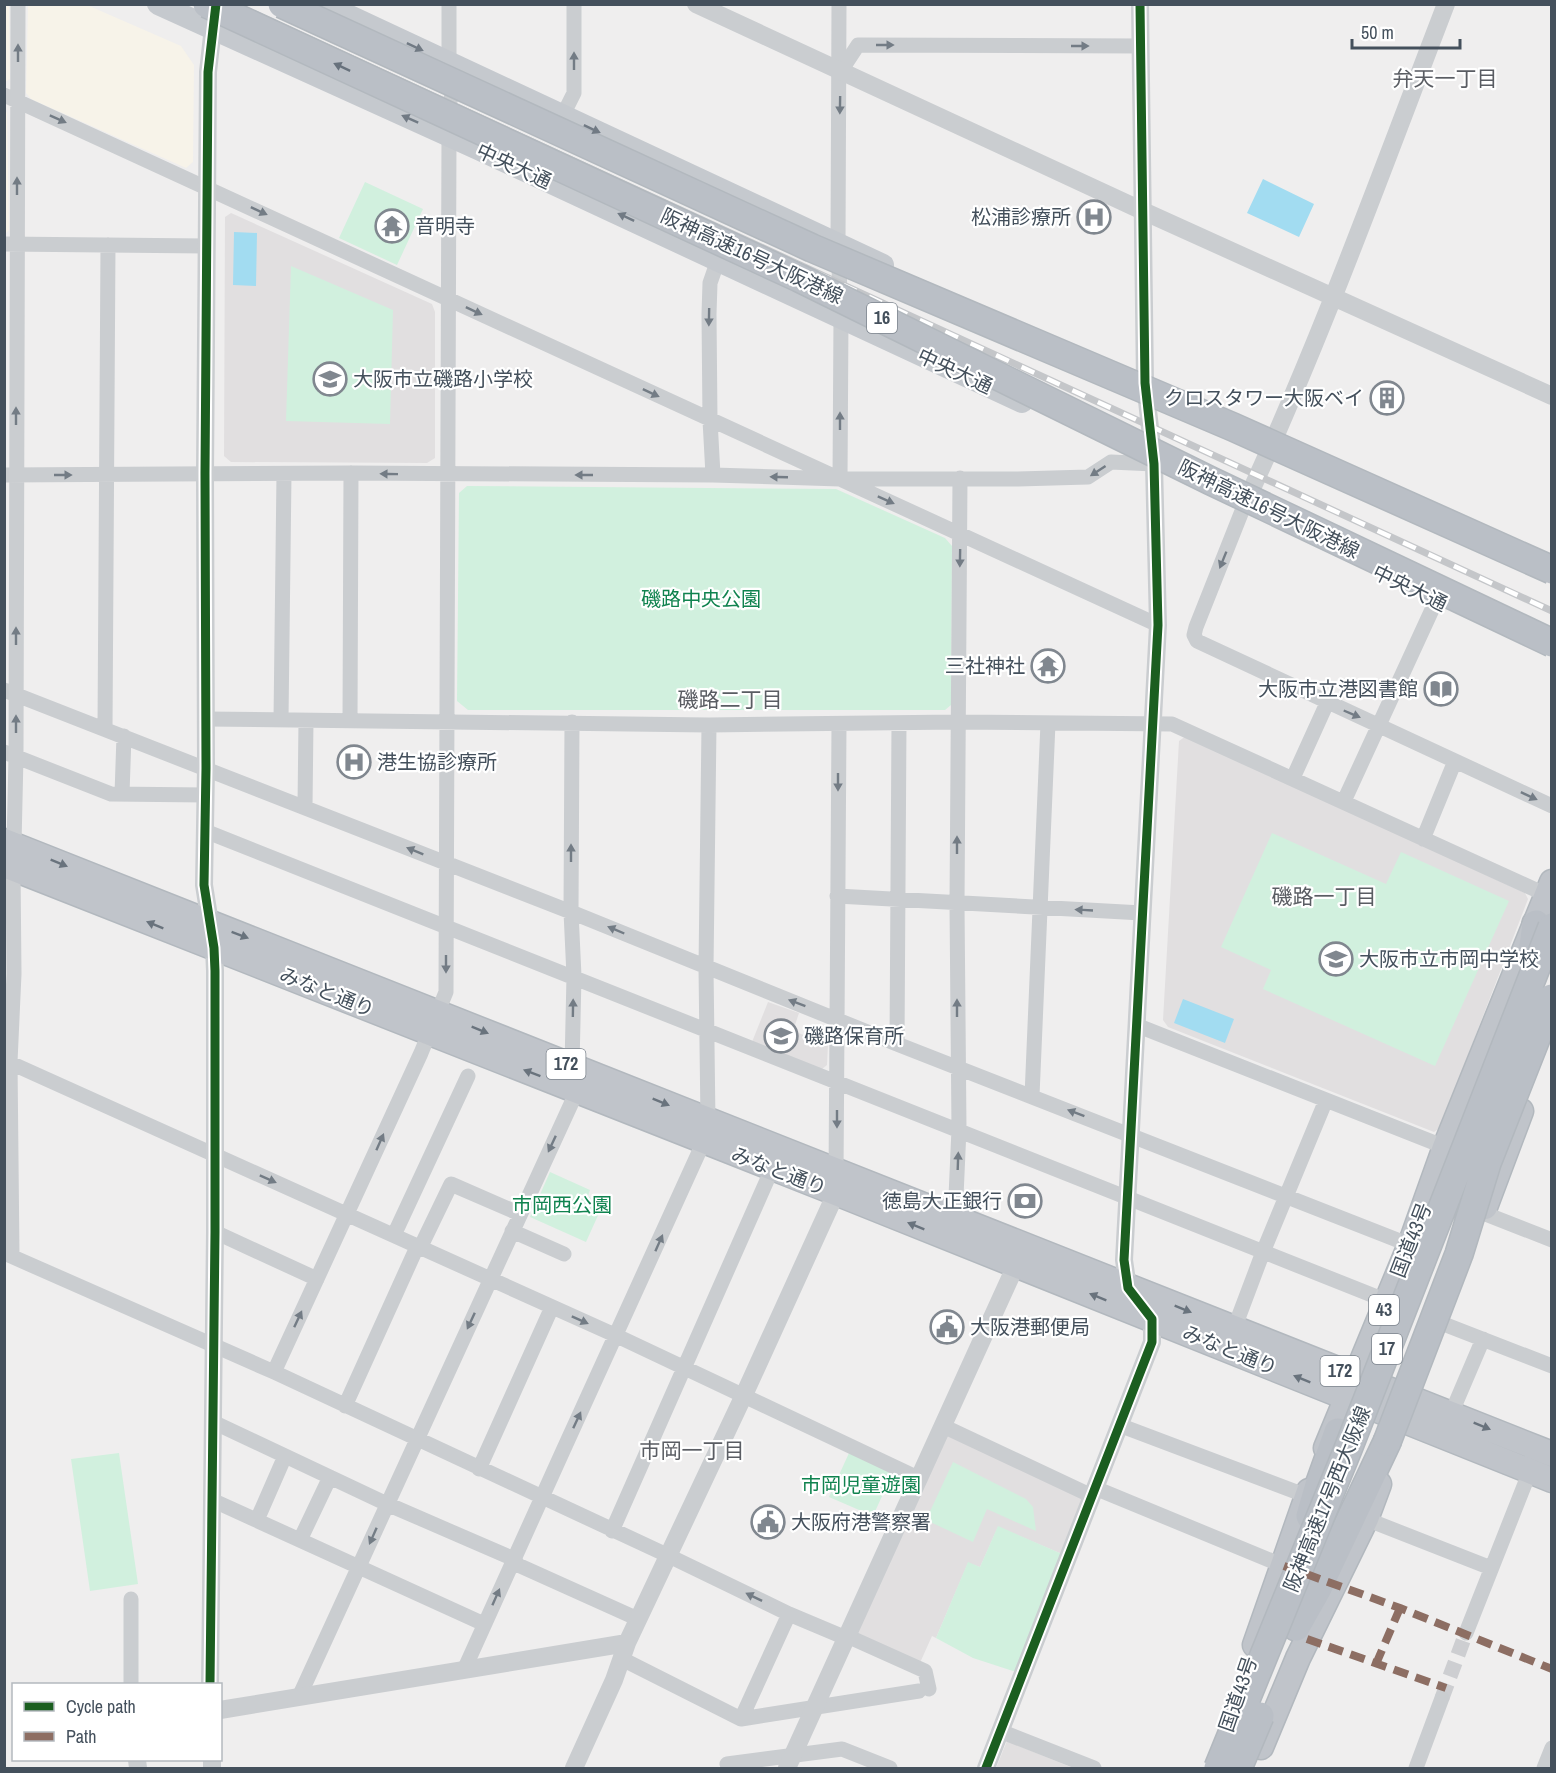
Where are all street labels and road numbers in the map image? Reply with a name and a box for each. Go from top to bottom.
street label: 中央大通 [472,136,556,195]
street label: 阪神高速16号大阪港線 [657,201,848,310]
road number: 16 [867,303,897,333]
street label: 中央大通 [913,341,997,400]
street label: 阪神高速16号大阪港線 [1174,453,1364,564]
street label: 中央大通 [1368,558,1452,617]
street label: みなと通り [276,960,379,1023]
road number: 172 [546,1049,586,1079]
street label: みなと通り [728,1140,831,1201]
street label: 国道43号 [1384,1198,1437,1281]
road number: 43 [1369,1295,1399,1325]
street label: みなと通り [1179,1318,1282,1381]
road number: 17 [1372,1334,1402,1364]
road number: 172 [1320,1356,1360,1386]
street label: 阪神高速17号西大阪線 [1277,1402,1376,1596]
street label: 国道43号 [1212,1652,1263,1735]

